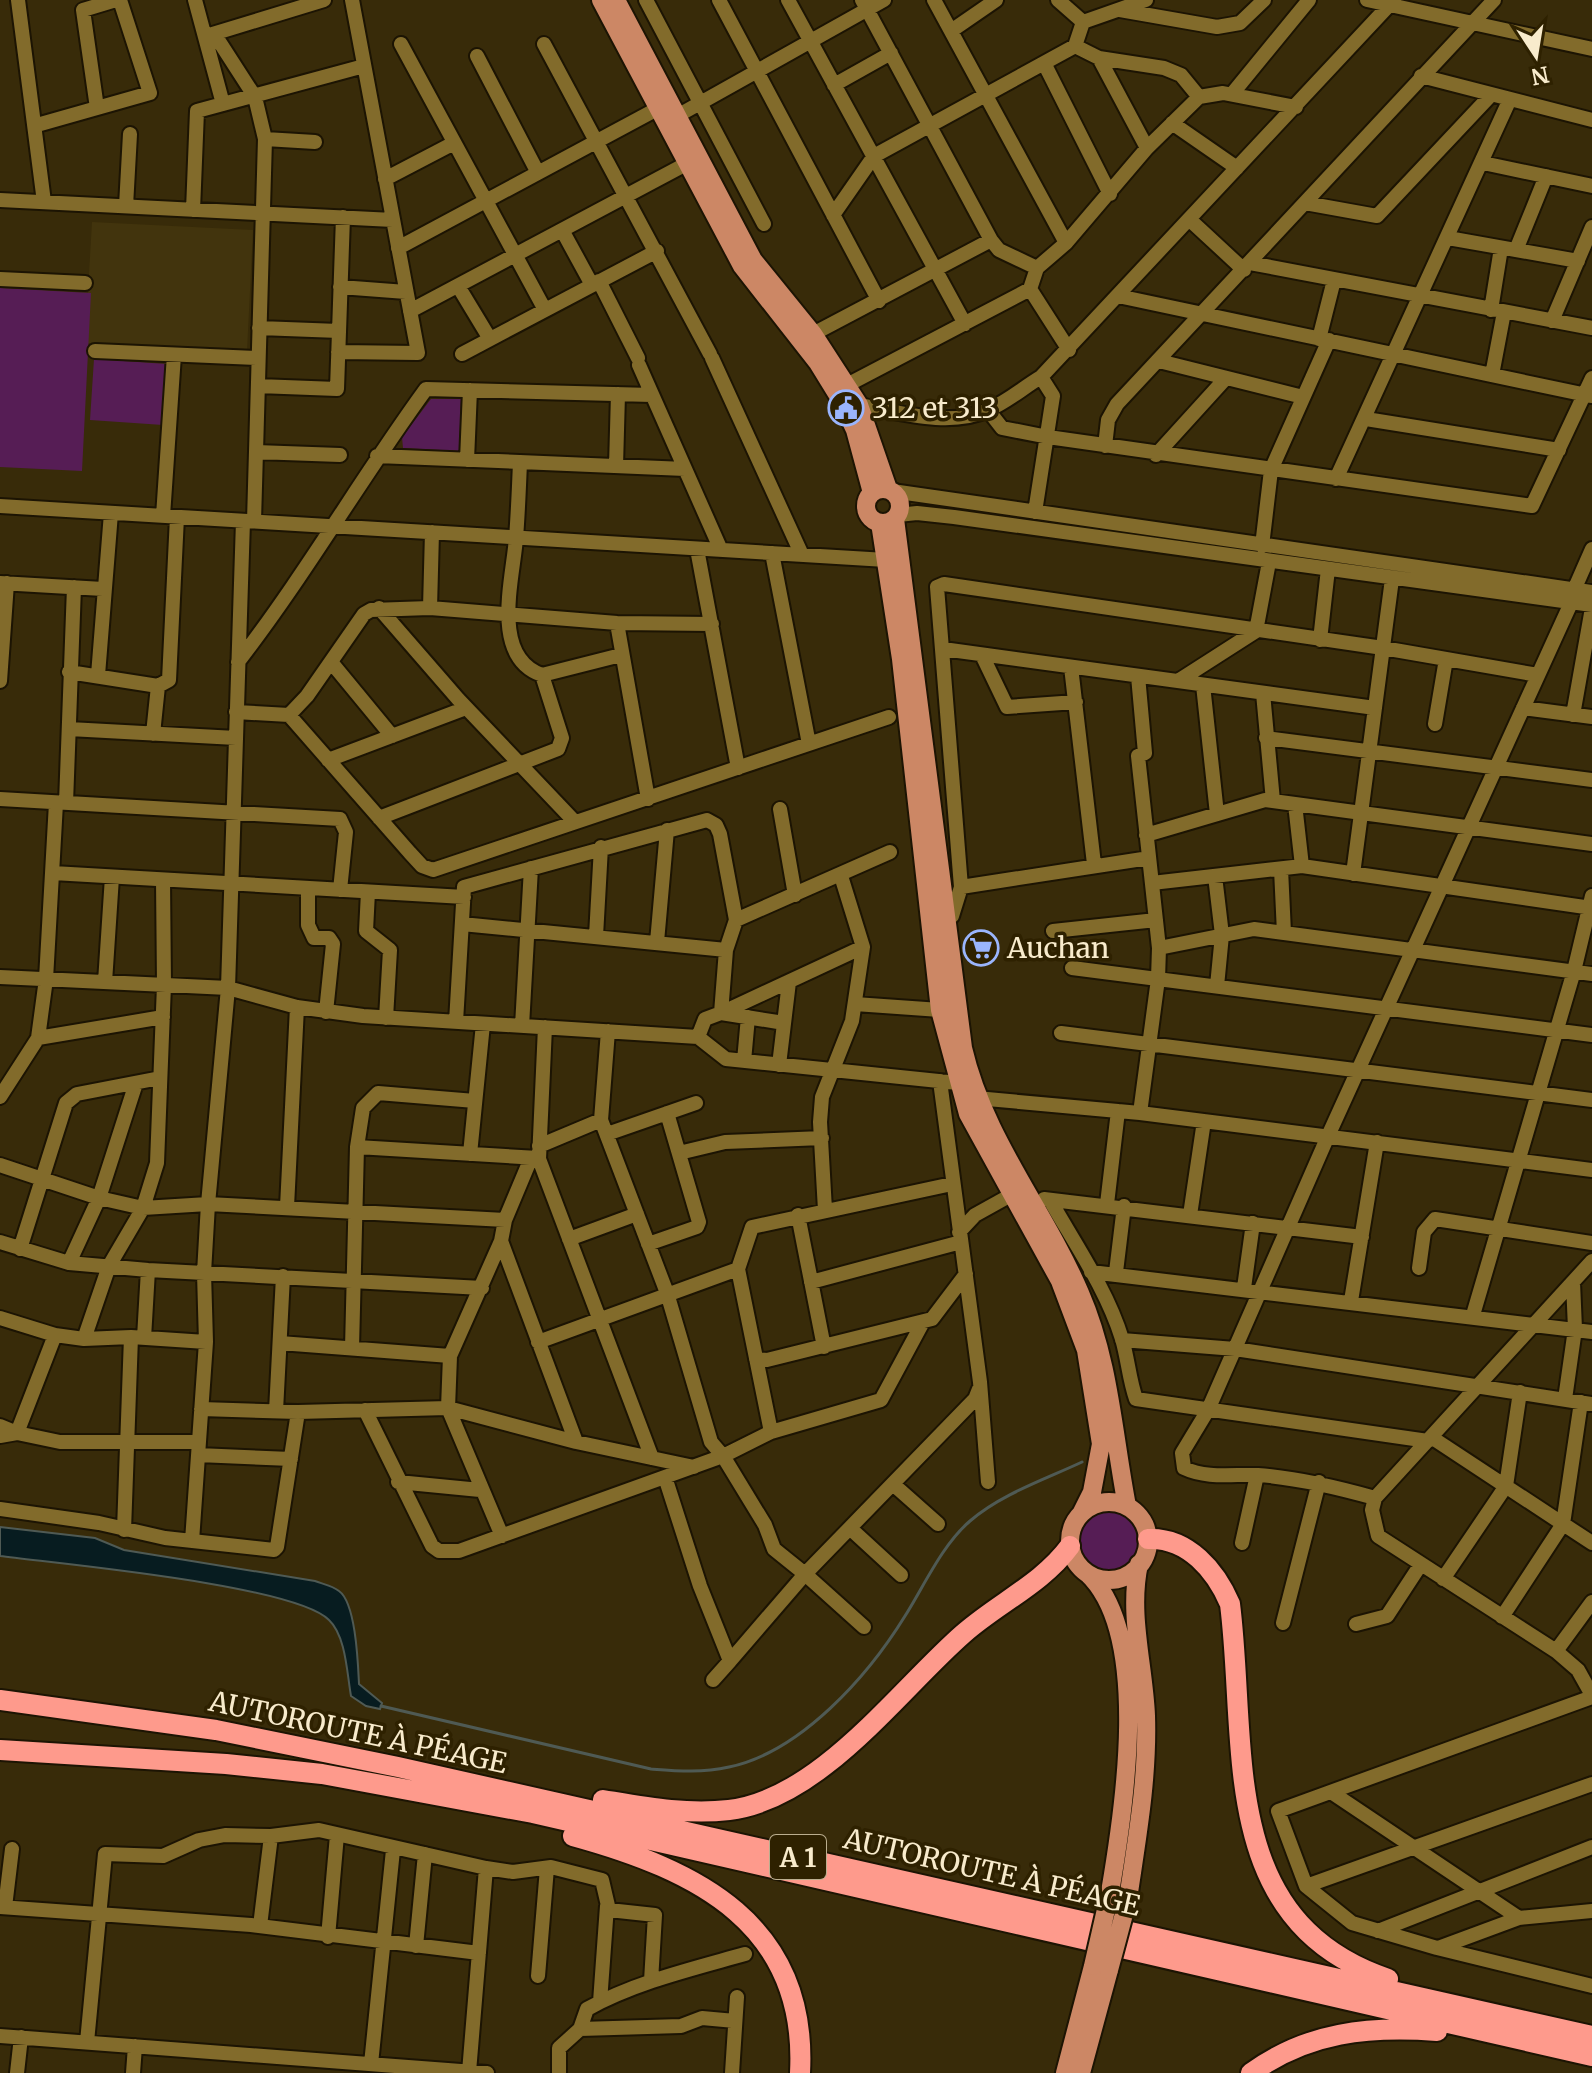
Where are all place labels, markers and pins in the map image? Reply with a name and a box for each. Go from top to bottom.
public building icon: 312 et 313 [827,389,865,427]
place label: 312 et 313 [872,390,997,426]
supermarket icon: Auchan [962,929,1000,967]
place label: Auchan [1006,930,1109,966]

